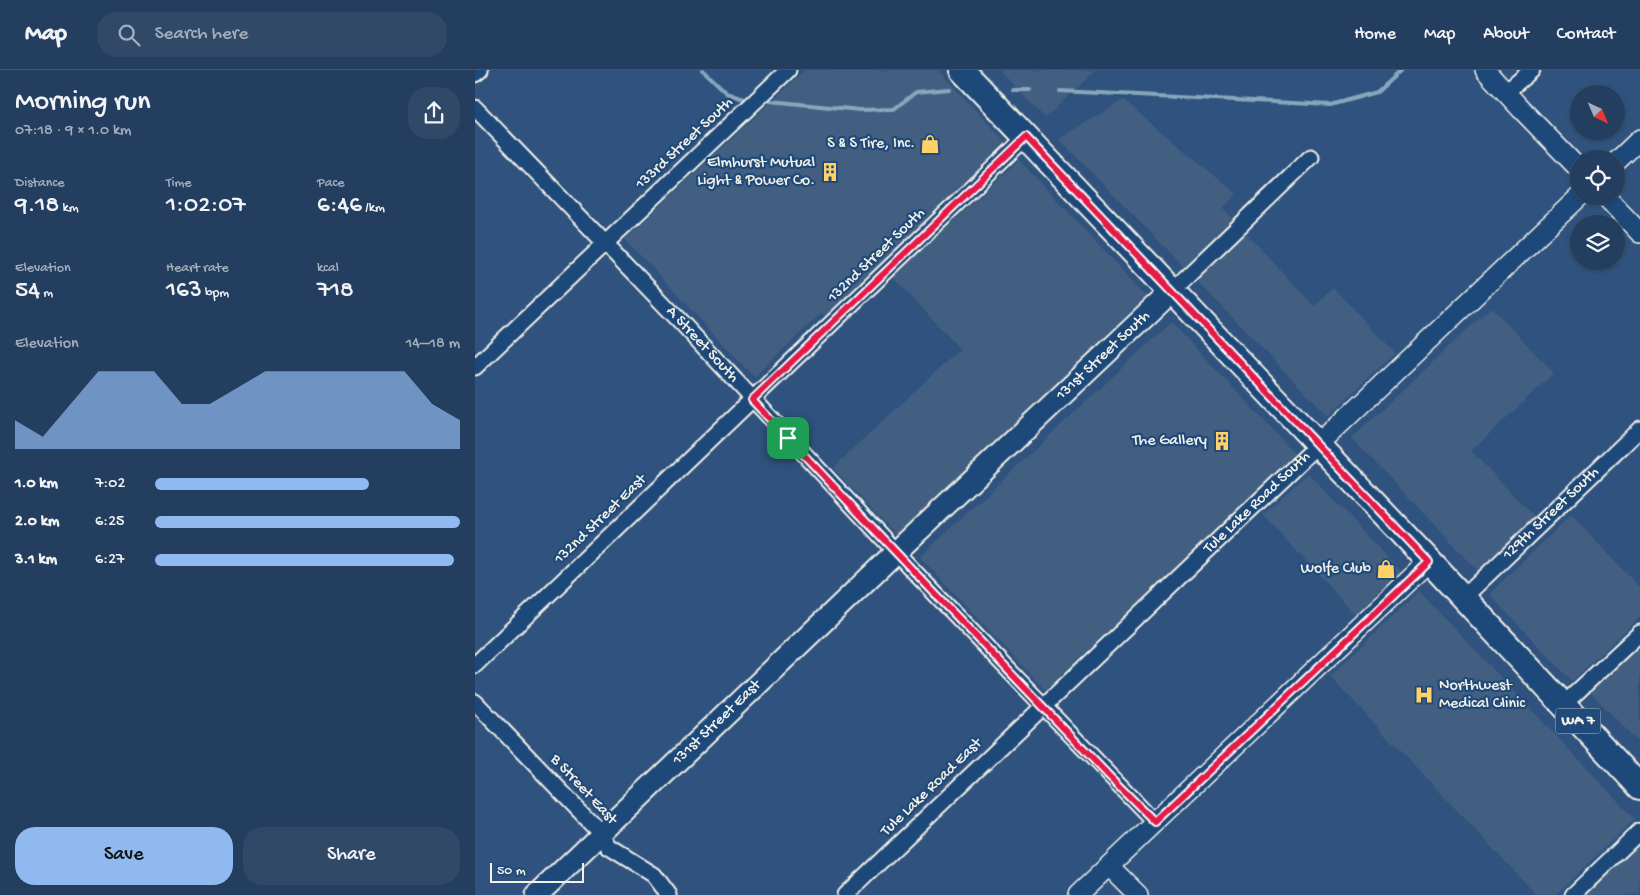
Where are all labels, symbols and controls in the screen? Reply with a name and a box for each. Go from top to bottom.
search box [97,12,447,57]
text: Map [25,20,67,49]
icon: search [115,21,143,49]
text: Search here [155,23,248,46]
text: Home [1354,24,1396,45]
text: Map [1424,24,1455,45]
text: About [1483,24,1529,45]
text: Contact [1557,24,1615,45]
north arrow [1570,85,1625,140]
map controls [1570,85,1625,270]
text: Morning run [15,86,150,119]
button: share [408,87,460,139]
street label: 133rd Street South [631,94,738,195]
text: 07:18 · 9 × 1.0 km [15,122,131,141]
shop icon: S & S Tire, Inc. [919,133,941,155]
place label: S & S Tire, Inc. [827,135,915,154]
button: locate [1570,150,1625,205]
place label: Elmhurst Mutual Light & Power Co. [697,154,815,191]
building icon: Elmhurst Mutual Light & Power Co. [819,161,841,183]
text: Distance [15,175,64,192]
text: Time [166,175,192,192]
text: Pace [317,175,344,192]
text: 9.18 [15,192,59,221]
text: 1:02:07 [166,192,245,221]
text: 6:46 [317,192,362,221]
text: km [59,200,79,217]
text: /km [362,200,385,217]
street label: 132nd Street South [824,204,930,308]
button: layers [1570,215,1625,270]
text: Elevation [15,260,71,277]
text: Heart rate [166,260,229,277]
text: kcal [317,260,339,277]
text: 54 [15,277,40,306]
text: 163 [166,277,202,306]
text: 718 [317,277,354,306]
text: m [40,285,53,302]
text: bpm [202,285,229,302]
street label: A Street South [662,302,743,387]
street label: 131st Street South [1052,307,1155,405]
text: Elevation [15,335,79,354]
text: 14–18 m [406,335,460,354]
pin [767,417,809,459]
icon: arrive [774,424,802,452]
building icon: The Gallery [1211,430,1233,452]
place label: The Gallery [1131,432,1207,451]
street label: Tule Lake Road South [1199,447,1315,559]
street label: 129th Street South [1498,463,1604,565]
street label: 132nd Street East [550,470,652,570]
text: 1.0 km [15,475,58,494]
text: 7:02 [95,475,125,494]
text: 2.0 km [15,513,59,532]
text: 6:25 [95,513,124,532]
text: 3.1 km [15,551,57,570]
text: 6:27 [95,551,124,570]
shop icon: Wolfe Club [1375,558,1397,580]
place label: Wolfe Club [1300,560,1372,579]
street label: 131st Street East [668,675,766,770]
place label: Northwest Medical Clinic [1439,677,1526,714]
hospital icon: Northwest Medical Clinic [1413,684,1435,706]
road number: WA 7 [1555,708,1601,734]
street label: Tule Lake Road East [877,734,988,842]
street label: B Street East [545,750,622,830]
button: Save [15,827,233,885]
button: Share [243,827,460,885]
scale bar [490,860,584,883]
text: 50 m [497,863,526,880]

